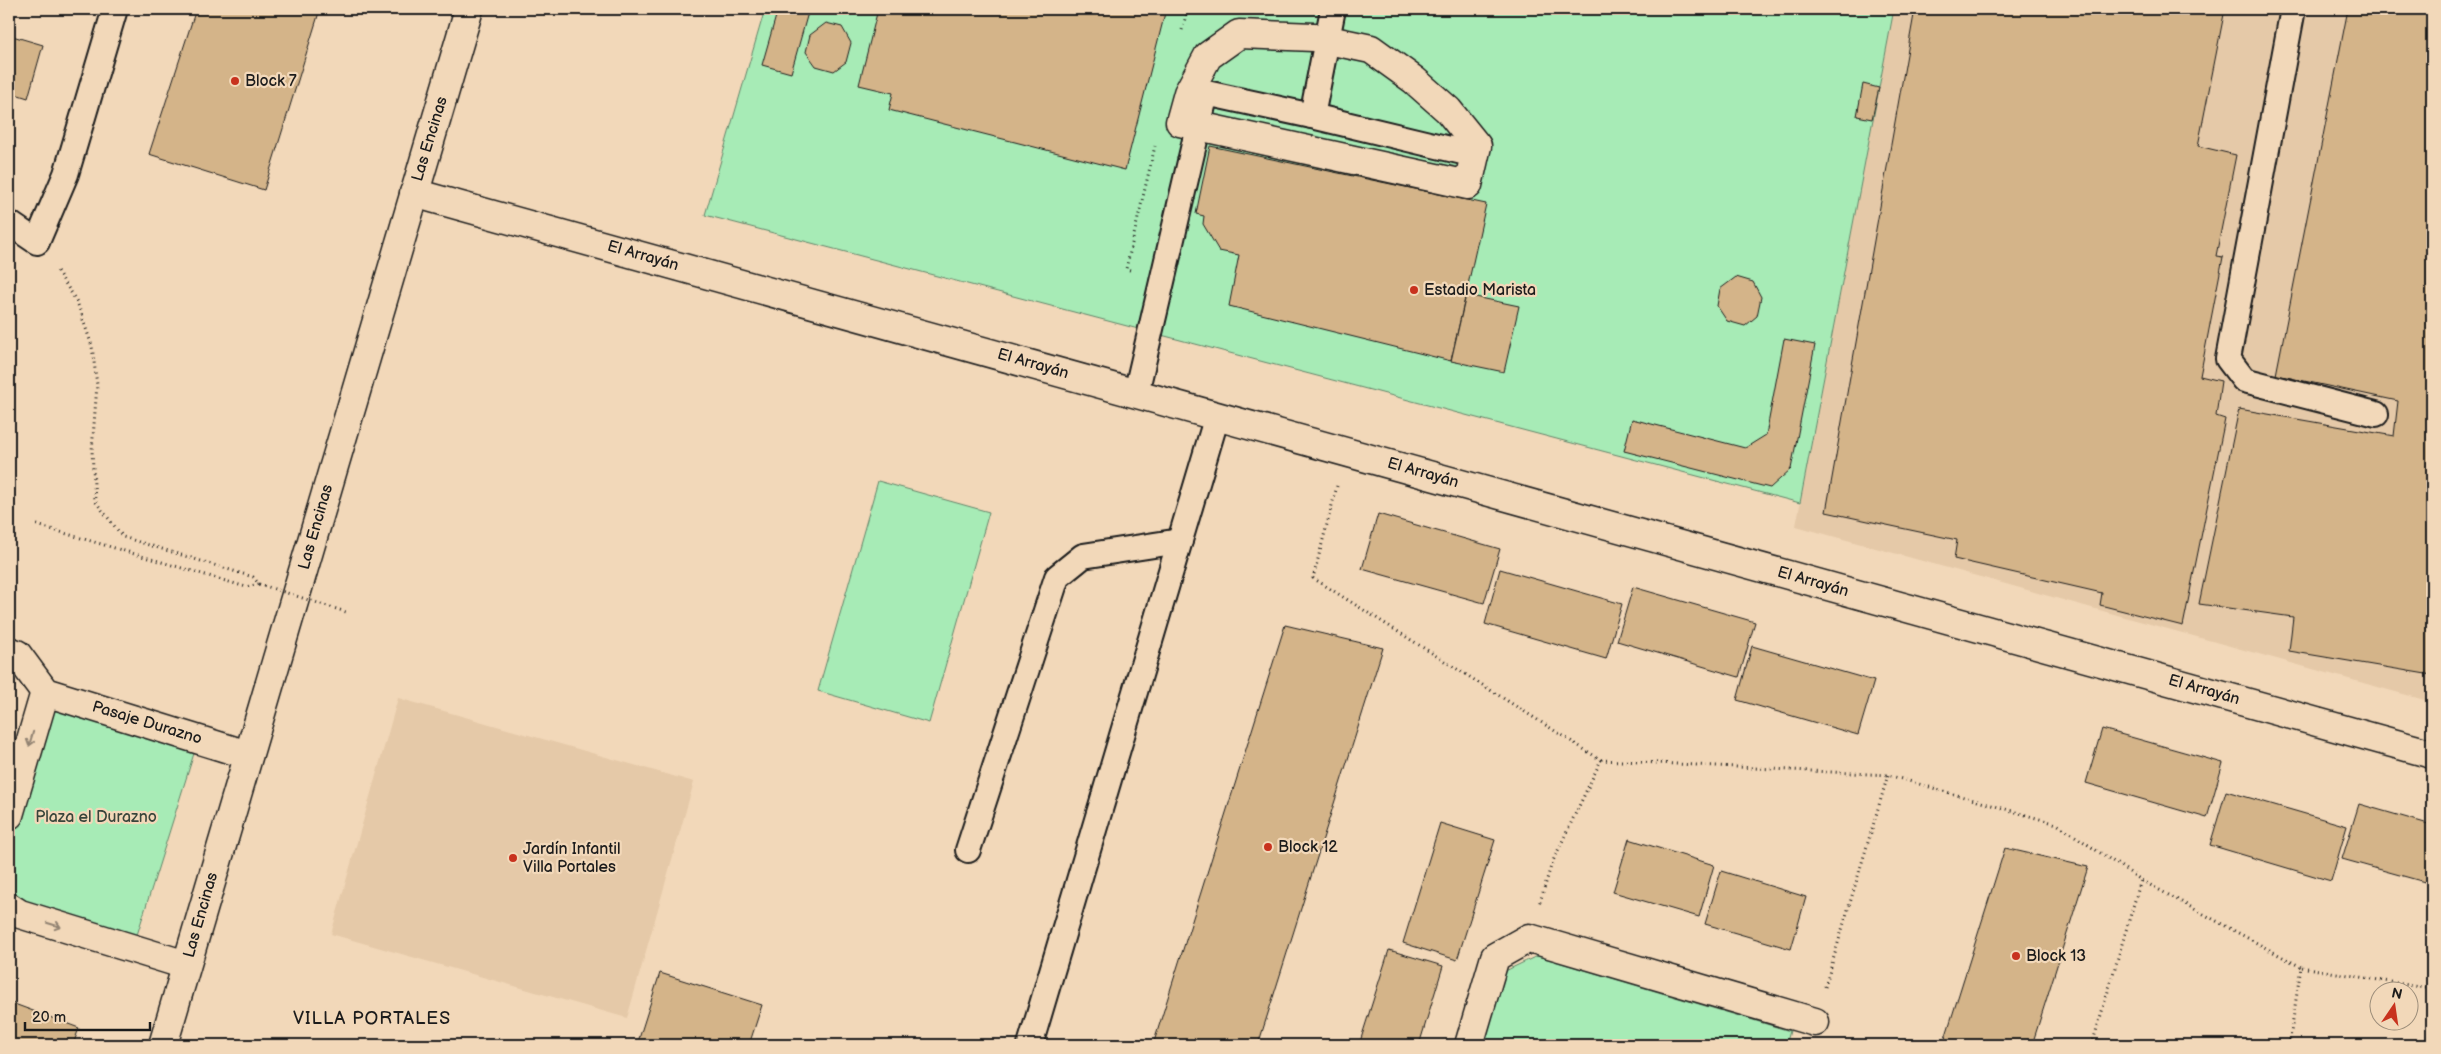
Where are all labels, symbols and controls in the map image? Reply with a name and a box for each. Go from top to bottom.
place label: Block 7 [245,72,297,91]
marker: Block 7 [229,75,241,87]
street label: Las Encinas [408,94,452,184]
street label: El Arrayán [605,237,681,275]
place label: Estadio Marista [1424,281,1536,300]
marker: Estadio Marista [1408,284,1420,296]
street label: El Arrayán [995,345,1071,383]
street label: El Arrayán [1385,454,1461,492]
street label: Las Encinas [295,482,337,572]
street label: El Arrayán [1775,563,1851,601]
street label: El Arrayán [2166,671,2242,709]
street label: Pasaje Durazno [90,697,204,749]
one-way arrow [26,731,36,747]
park label: Plaza el Durazno [35,808,157,827]
place label: Block 12 [1278,838,1338,857]
place label: Jardín Infantil Villa Portales [523,840,621,877]
marker: Block 12 [1262,841,1274,853]
marker: Jardín Infantil Villa Portales [507,852,519,864]
street label: Las Encinas [180,870,222,960]
one-way arrow [46,920,62,930]
place label: Block 13 [2026,947,2086,966]
marker: Block 13 [2010,950,2022,962]
north arrow [2368,982,2418,1032]
text: N [2390,984,2404,1003]
scale bar [25,999,150,1031]
text: 20 m [32,1008,66,1027]
district label: VILLA PORTALES [293,1008,451,1029]

